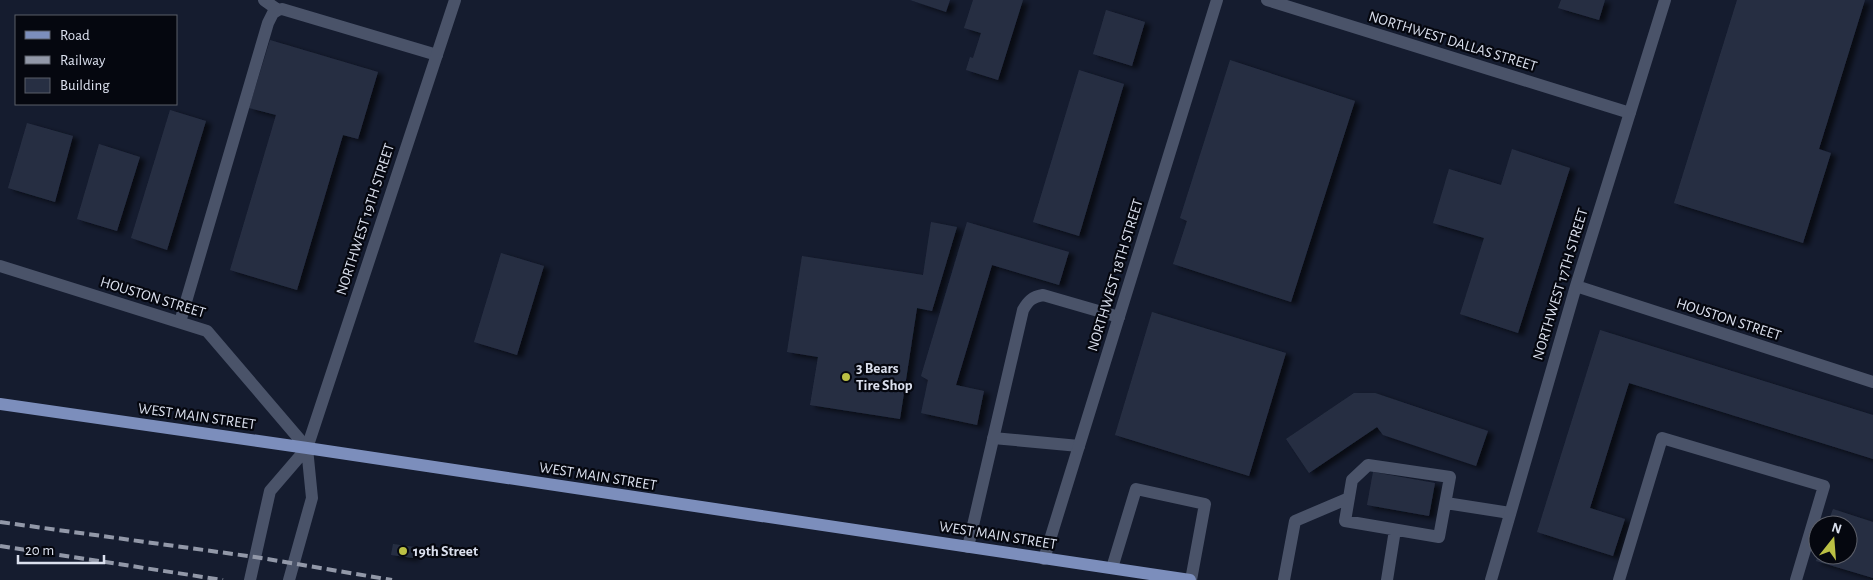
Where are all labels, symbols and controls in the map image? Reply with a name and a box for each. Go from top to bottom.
street label: NORTHWEST DALLAS STREET [1367,9,1539,74]
legend [15,15,178,105]
text: Road [60,28,90,43]
text: Railway [60,53,106,68]
text: Building [60,78,110,93]
street label: NORTHWEST 19TH STREET [334,141,397,297]
street label: NORTHWEST 18TH STREET [1085,196,1146,353]
street label: NORTHWEST 17TH STREET [1530,206,1591,362]
street label: HOUSTON STREET [98,274,208,321]
street label: HOUSTON STREET [1675,295,1784,344]
place label: 3 Bears Tire Shop [856,361,913,393]
marker: 3 Bears Tire Shop [840,371,852,383]
street label: WEST MAIN STREET [137,401,257,432]
street label: WEST MAIN STREET [538,460,658,493]
north arrow [1808,515,1858,565]
street label: WEST MAIN STREET [938,519,1058,552]
text: N [1830,520,1843,537]
scale bar [18,532,104,564]
text: 20 m [25,543,54,558]
place label: 19th Street [413,544,478,559]
marker: 19th Street [397,545,409,557]

